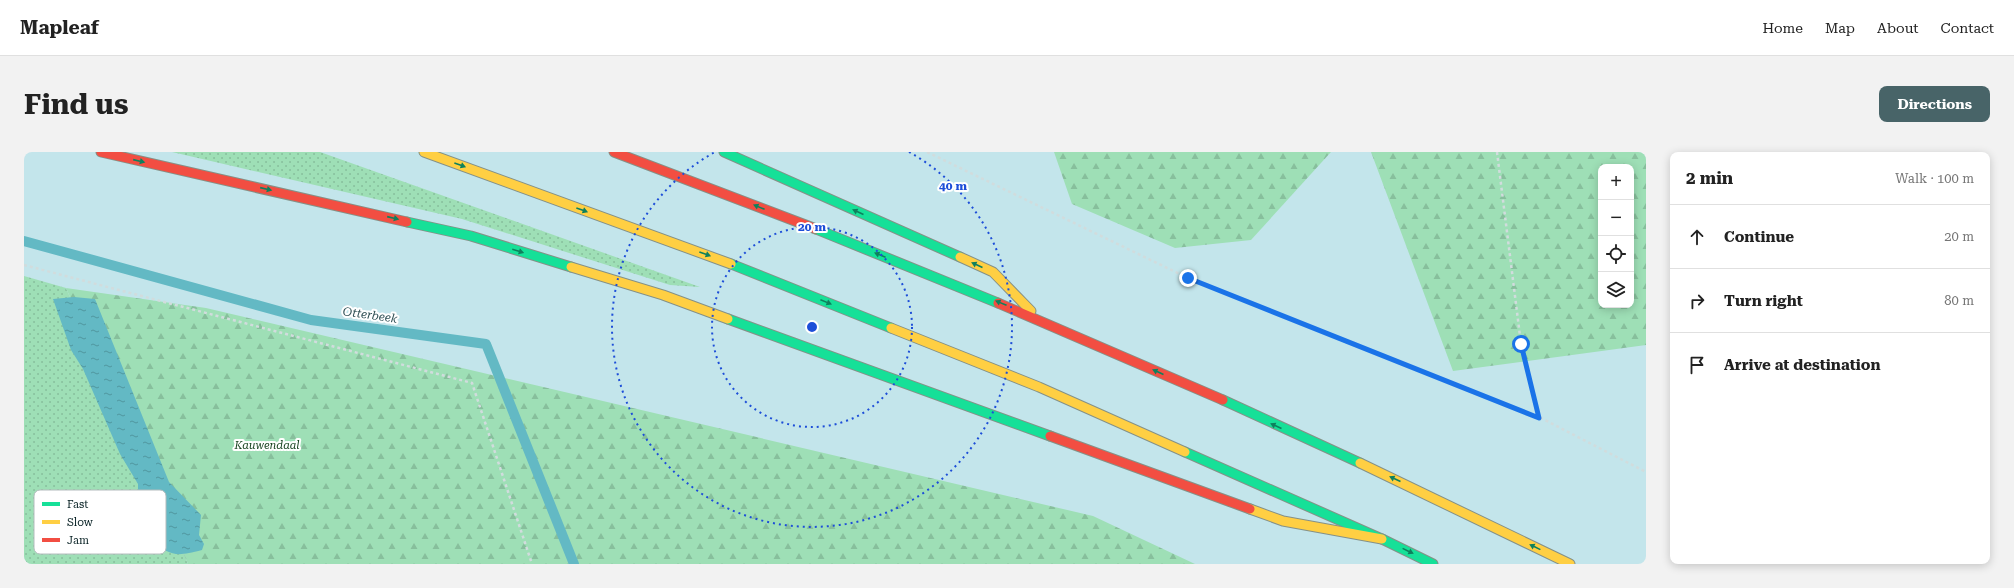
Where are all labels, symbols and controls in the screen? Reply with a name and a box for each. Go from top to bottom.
text: Mapleaf [20,16,99,39]
text: Home [1762,20,1803,36]
text: Map [1825,20,1855,36]
text: About [1877,20,1919,36]
text: Contact [1941,20,1994,36]
button: Directions [1879,86,1990,122]
text: Find us [24,88,128,121]
one-way arrow [133,158,145,164]
one-way arrow [455,163,467,169]
map controls [1598,164,1634,308]
button: + [1598,164,1634,200]
text: 2 min [1686,168,1733,188]
text: Walk · 100 m [1895,171,1974,186]
text: 40 m [939,179,967,193]
one-way arrow [260,187,272,193]
button: − [1598,200,1634,236]
one-way arrow [753,204,765,210]
one-way arrow [577,207,589,213]
one-way arrow [853,209,864,215]
one-way arrow [386,216,399,222]
text: 20 m [798,220,826,234]
icon: ahead [1686,226,1708,248]
text: Continue [1724,228,1794,246]
text: 20 m [1944,229,1974,244]
button: locate [1598,236,1634,272]
one-way arrow [513,248,525,254]
one-way arrow [699,251,711,257]
one-way arrow [875,252,886,258]
one-way arrow [971,262,983,268]
route end [1179,269,1197,287]
button: layers [1598,272,1634,308]
icon: right [1686,290,1708,312]
text: Turn right [1724,292,1803,310]
text: 80 m [1944,293,1974,308]
one-way arrow [820,299,831,305]
one-way arrow [995,299,1007,305]
water label: Otterbeek [342,304,399,326]
centre of rings [805,320,819,334]
route start [1512,335,1530,353]
icon: arrive [1686,354,1708,376]
text: Arrive at destination [1724,356,1880,374]
one-way arrow [1152,369,1164,375]
one-way arrow [1271,423,1282,429]
park label: Kauwendaal [233,439,300,452]
one-way arrow [1389,476,1401,482]
legend [34,490,166,554]
text: Fast [67,498,88,511]
text: Slow [67,516,94,529]
text: Jam [67,534,89,547]
one-way arrow [1529,544,1540,550]
one-way arrow [1402,548,1413,554]

